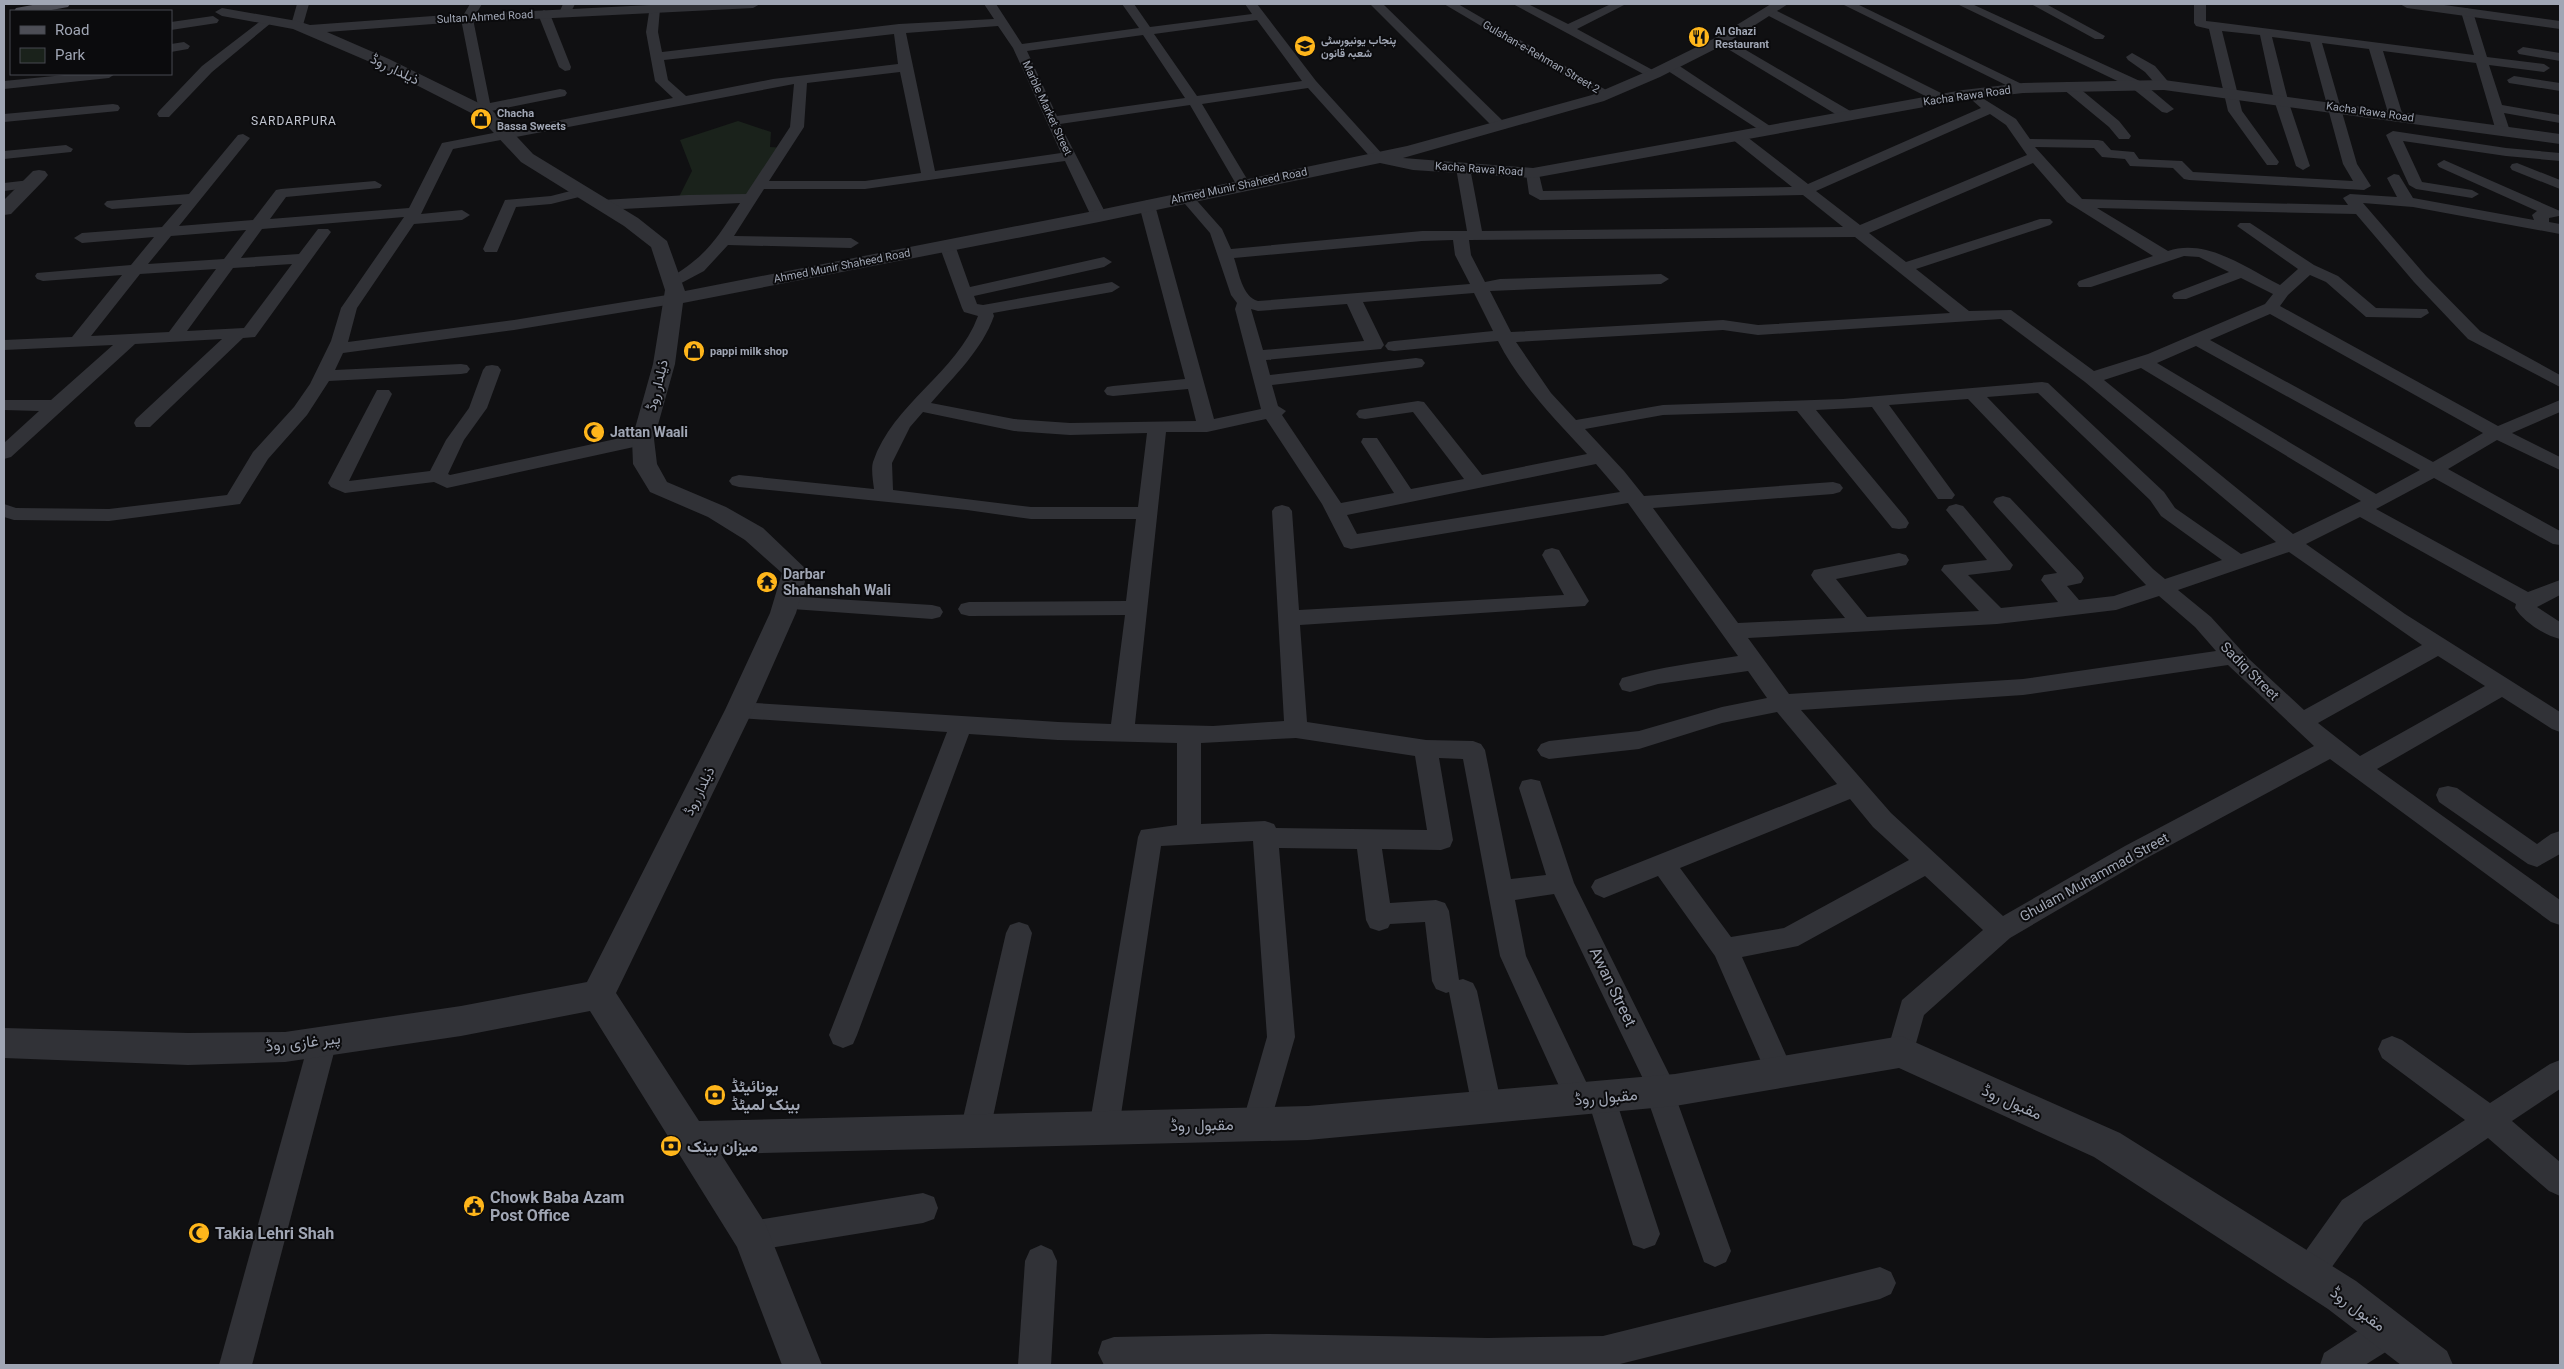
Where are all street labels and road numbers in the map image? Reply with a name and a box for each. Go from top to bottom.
street label: Sultan Ahmed Road [436,8,534,26]
street label: Gulshan-e-Rehman Street 2 [1480,18,1602,96]
street label: ذیلدار روڈ [368,50,422,89]
street label: Marble Market Street [1019,59,1075,158]
street label: Kacha Rawa Road [1922,83,2012,109]
street label: Kacha Rawa Road [2325,99,2415,125]
street label: Kacha Rawa Road [1434,159,1524,179]
street label: Ahmed Munir Shaheed Road [1170,165,1308,207]
street label: Ahmed Munir Shaheed Road [773,246,911,286]
street label: ذیلدار روڈ [643,358,672,412]
street label: Sadiq Street [2218,639,2283,704]
street label: ذیلدار روڈ [680,764,719,818]
street label: Ghulam Muhammad Street [2017,829,2171,925]
street label: Awan Street [1586,944,1640,1030]
street label: پیر غازی روڈ [265,1029,342,1057]
street label: مقبول روڈ [1979,1080,2045,1124]
street label: مقبول روڈ [1574,1085,1638,1110]
street label: مقبول روڈ [1170,1115,1234,1136]
street label: مقبول روڈ [2326,1283,2389,1336]

